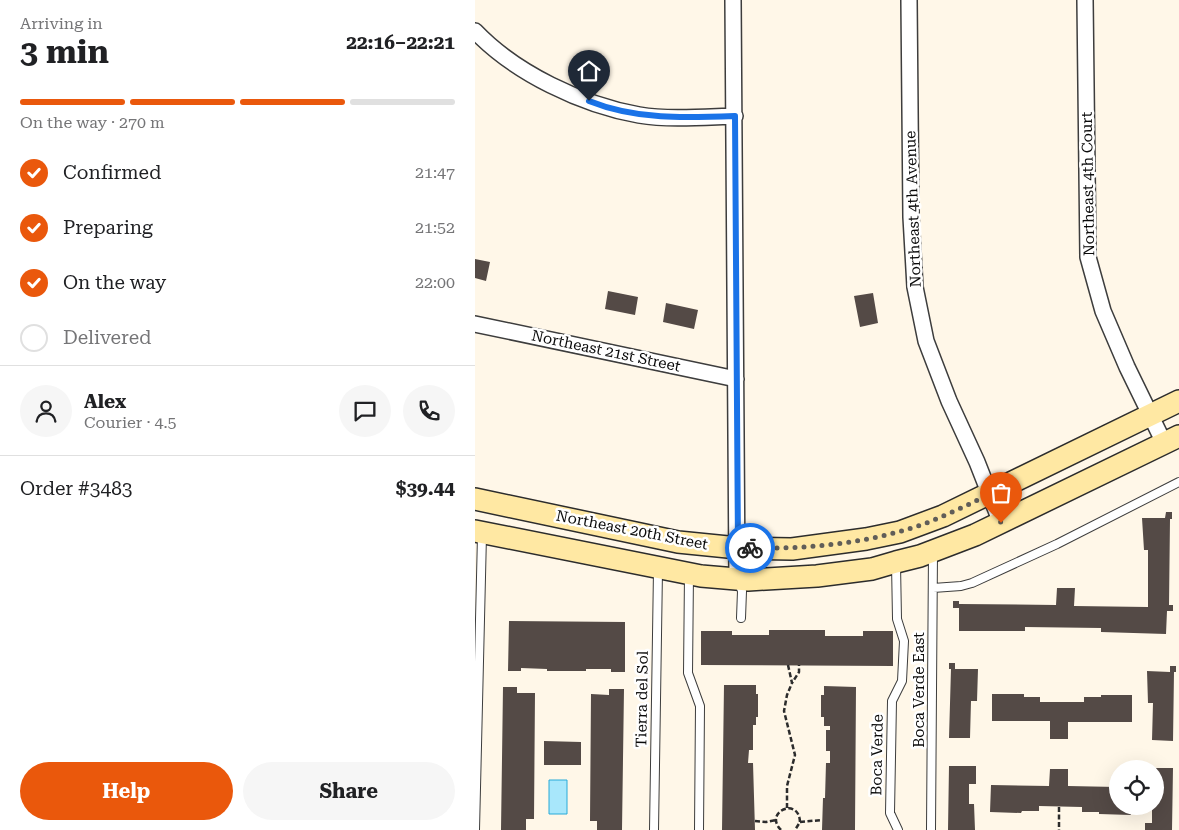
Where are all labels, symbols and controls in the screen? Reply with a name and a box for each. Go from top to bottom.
text: Arriving in [20,14,103,33]
text: 22:16–22:21 [346,31,455,54]
text: 3 min [20,33,109,71]
pin [568,50,610,101]
icon: home [575,57,603,85]
street label: Northeast 4th Court [1078,111,1098,256]
text: On the way · 270 m [20,113,165,132]
street label: Northeast 4th Avenue [901,130,925,288]
icon: check [20,159,48,187]
text: Confirmed [63,161,161,184]
text: 21:47 [415,163,455,182]
icon: check [20,214,48,242]
text: Preparing [63,216,153,239]
text: 21:52 [415,218,455,237]
icon: check [20,269,48,297]
text: On the way [63,271,166,294]
text: 22:00 [415,273,455,292]
text: Delivered [63,326,151,349]
street label: Northeast 21st Street [530,326,683,376]
button: person [20,385,72,437]
button: chat [339,385,391,437]
button: phone [403,385,455,437]
text: Alex [84,390,126,413]
text: Courier · 4.5 [84,413,177,432]
pin [980,472,1022,523]
text: Order #3483 [20,477,132,500]
text: $39.44 [396,477,455,500]
icon: bag [987,479,1015,507]
street label: Northeast 20th Street [554,506,710,554]
courier [725,523,775,573]
icon: bike [736,534,764,562]
street label: Boca Verde East [910,632,928,748]
street label: Tierra del Sol [632,650,652,748]
street label: Boca Verde [867,714,887,796]
map controls [1109,760,1164,815]
button: locate [1109,760,1164,815]
button: Help [20,762,233,820]
button: Share [243,762,455,820]

